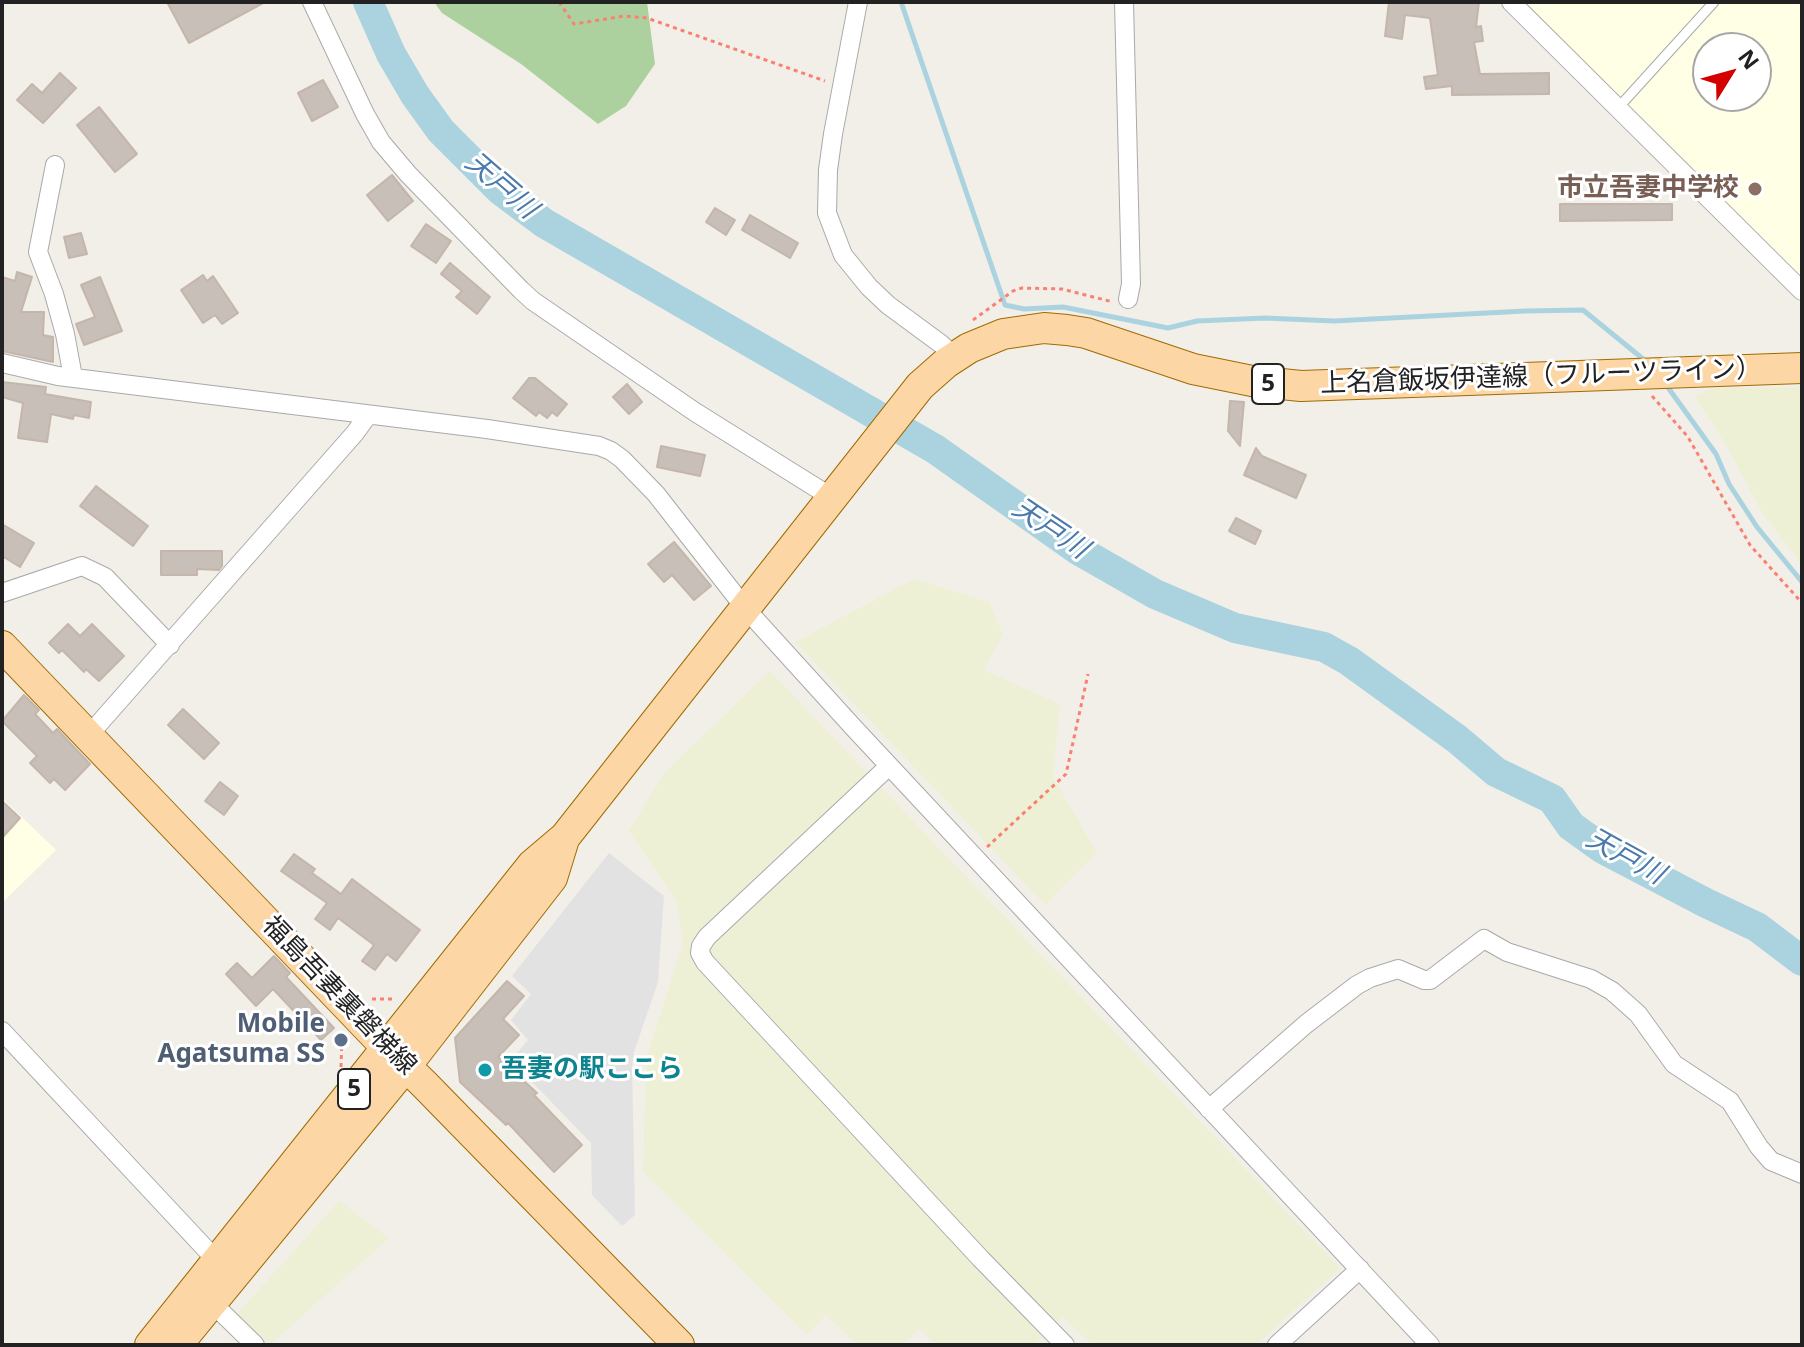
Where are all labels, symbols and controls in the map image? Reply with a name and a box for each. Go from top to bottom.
north arrow [1692,32,1772,112]
text: N [1732,43,1767,75]
water label: 天戸川 [458,146,544,226]
place label: 市立吾妻中学校 [1557,173,1739,205]
marker: 市立吾妻中学校 [1746,180,1764,198]
street label: 上名倉飯坂伊達線（フルーツライン） [1320,354,1762,400]
road number: 5 [1252,364,1284,404]
water label: 天戸川 [1006,492,1094,566]
water label: 天戸川 [1580,822,1670,892]
street label: 福島吾妻裏磐梯線 [256,910,422,1082]
place label: Mobile Agatsuma SS [157,1009,325,1070]
marker: Mobile Agatsuma SS [332,1031,350,1049]
place label: 吾妻の駅ここら [501,1054,683,1086]
marker: 吾妻の駅ここら [476,1061,494,1079]
road number: 5 [338,1069,370,1109]

